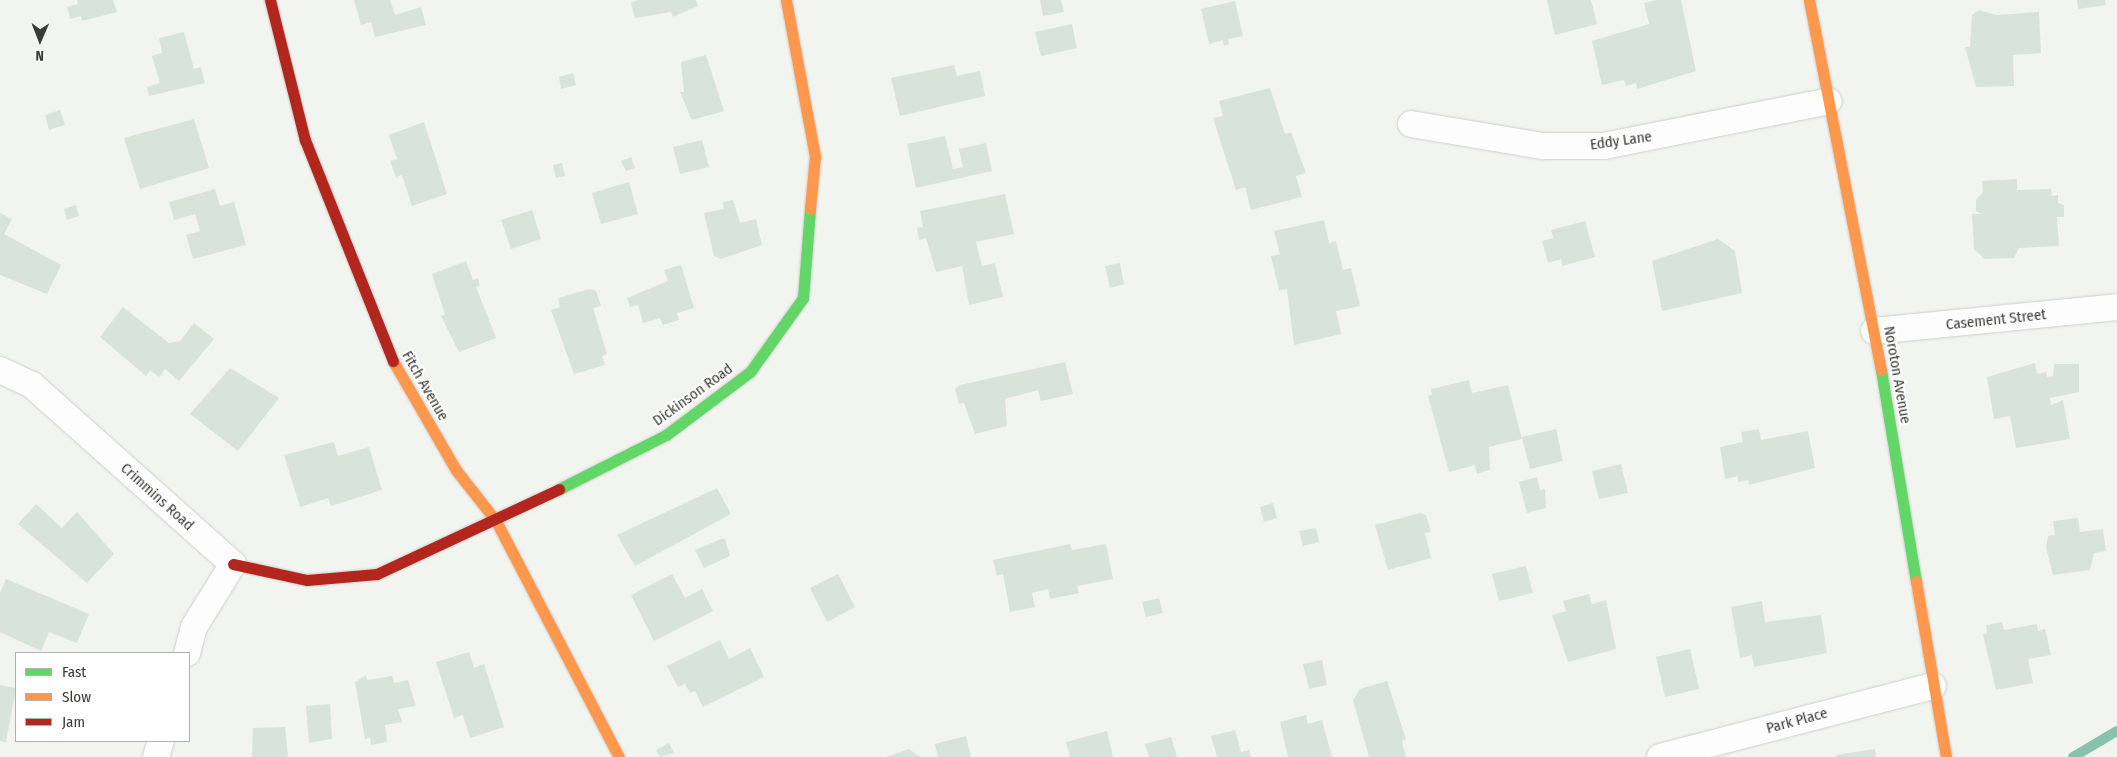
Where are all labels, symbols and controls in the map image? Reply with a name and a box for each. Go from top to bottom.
north arrow [15,15,65,65]
text: N [35,47,44,64]
street label: Eddy Lane [1589,128,1653,154]
street label: Casement Street [1945,306,2047,334]
street label: Noroton Avenue [1880,325,1914,425]
street label: Fitch Avenue [398,348,452,424]
street label: Dickinson Road [650,360,736,430]
street label: Crimmins Road [117,459,197,535]
legend [15,652,190,742]
text: Fast [62,663,86,681]
text: Slow [62,688,91,706]
street label: Park Place [1764,704,1830,738]
text: Jam [62,713,85,731]

